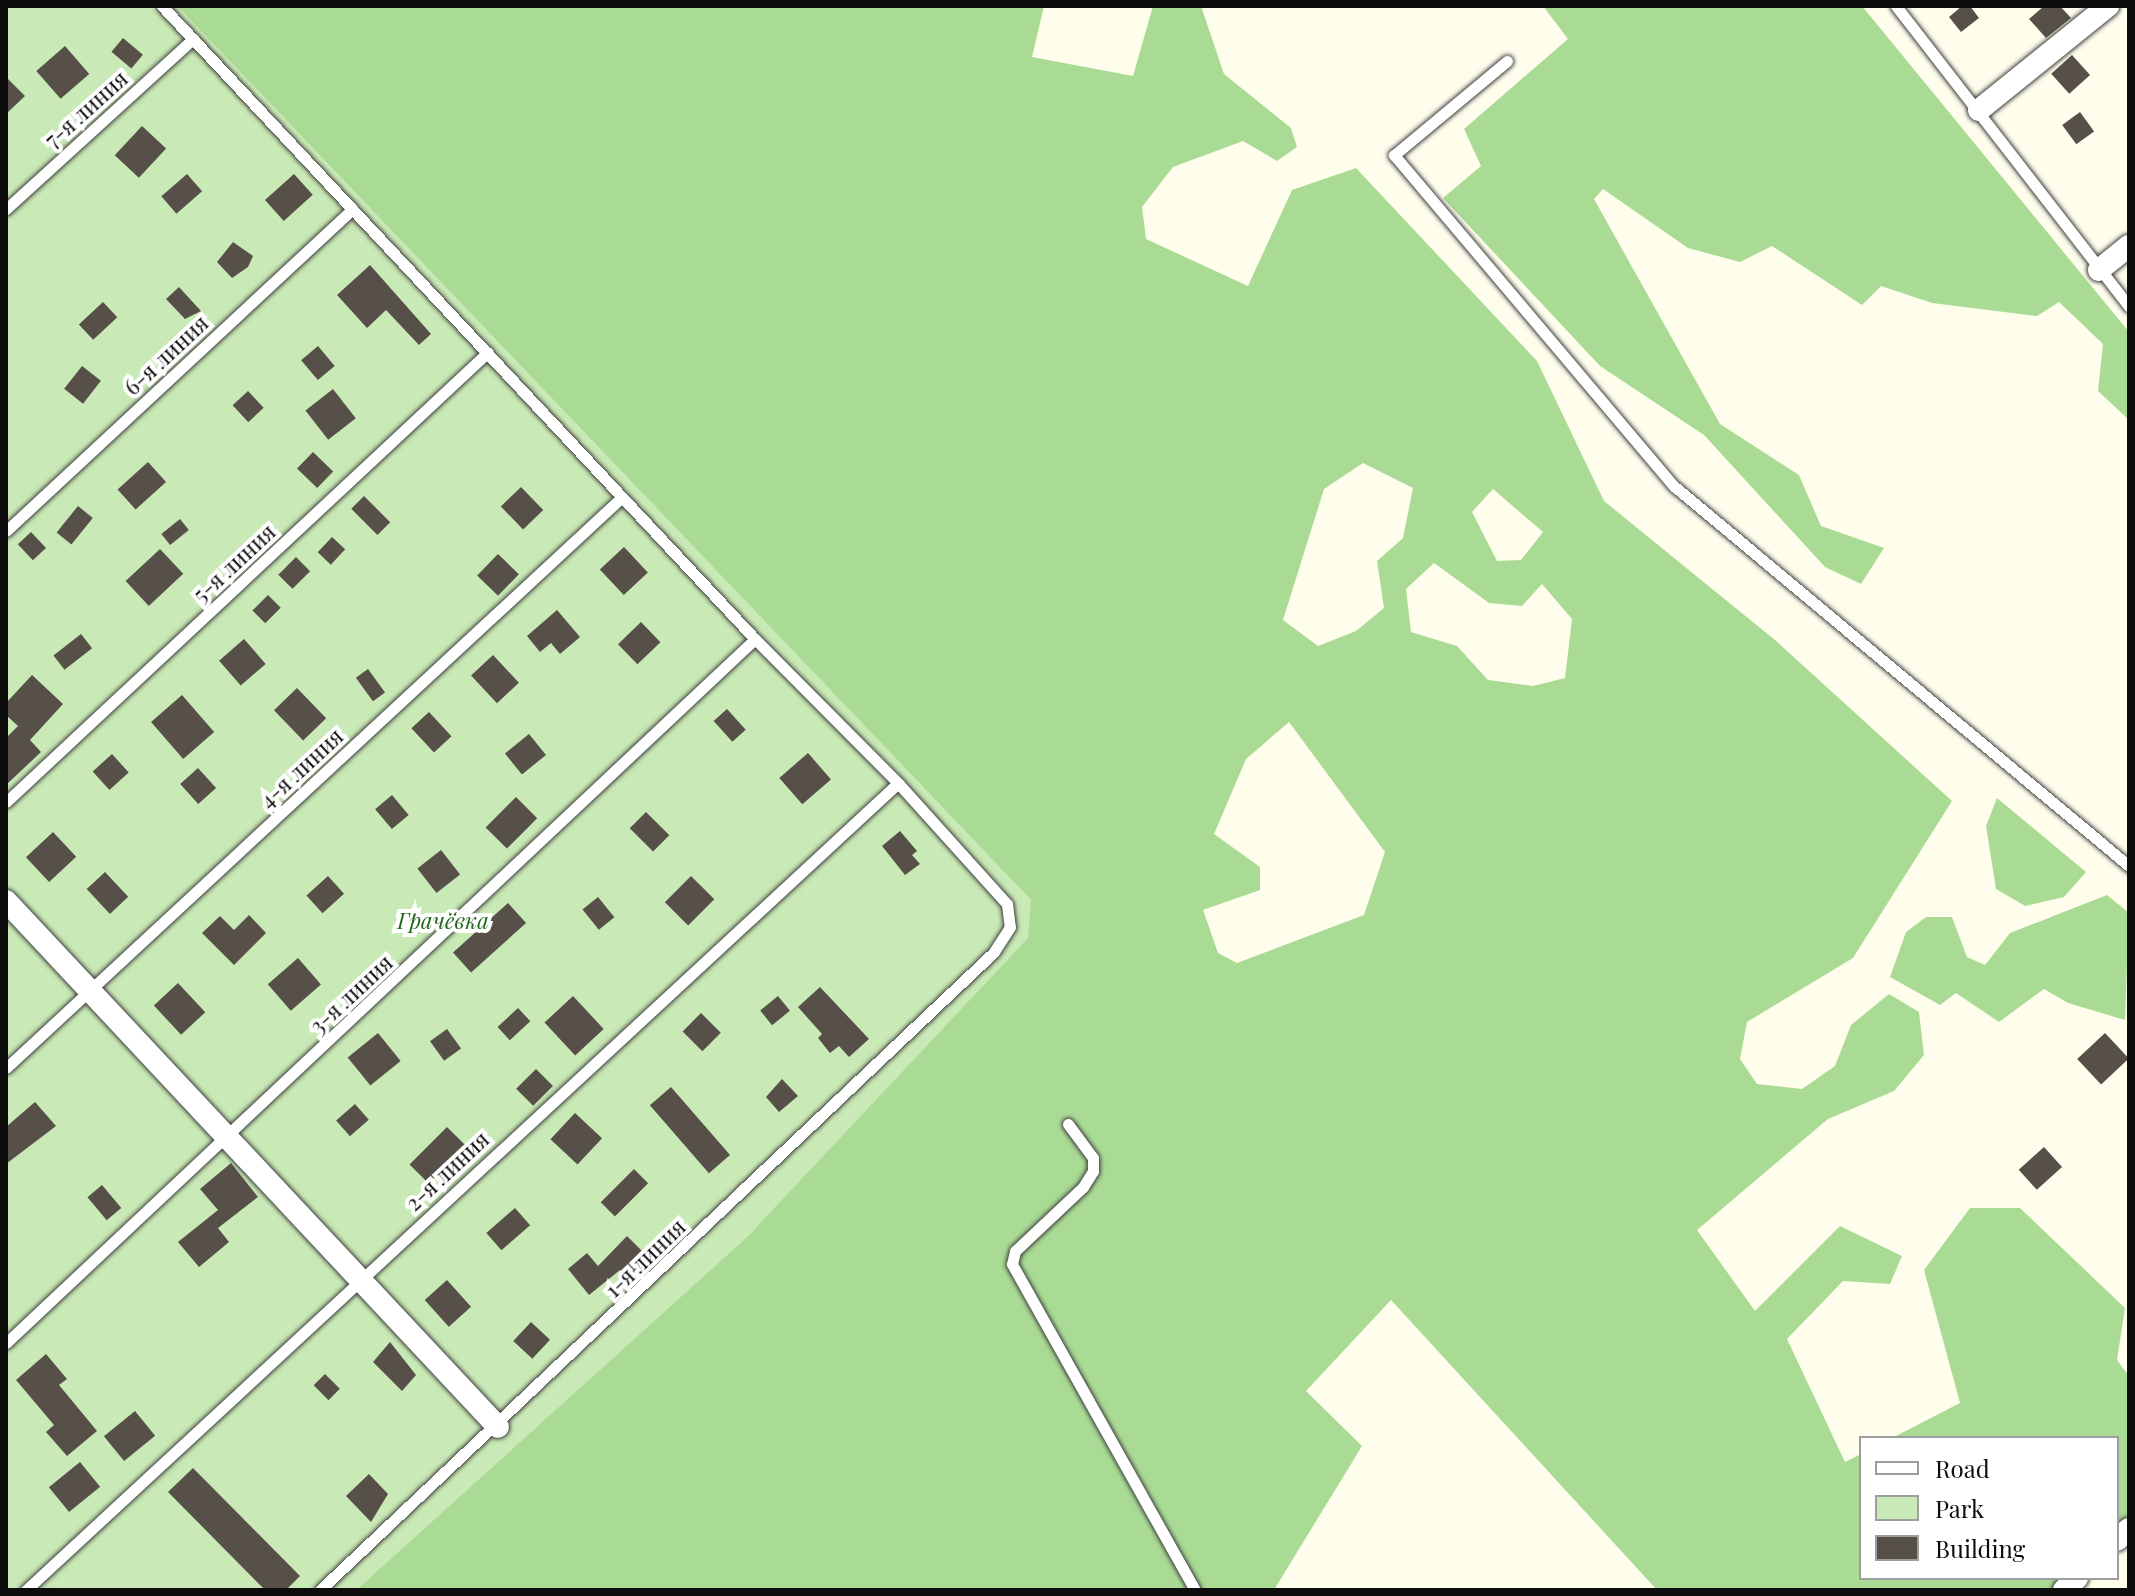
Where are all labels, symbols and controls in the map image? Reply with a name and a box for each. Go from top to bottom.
street label: 7-я линия [39,65,133,153]
street label: 6-я линия [119,310,213,400]
street label: 5-я линия [187,518,281,608]
street label: 4-я линия [254,723,348,813]
park label: Грачёвка [397,908,489,934]
street label: 3-я линия [304,949,398,1039]
street label: 2-я линия [400,1126,494,1216]
street label: 1-я линия [599,1213,691,1303]
legend [1859,1436,2119,1580]
text: Road [1935,1452,1990,1484]
text: Park [1935,1492,1984,1524]
text: Building [1935,1532,2025,1564]

